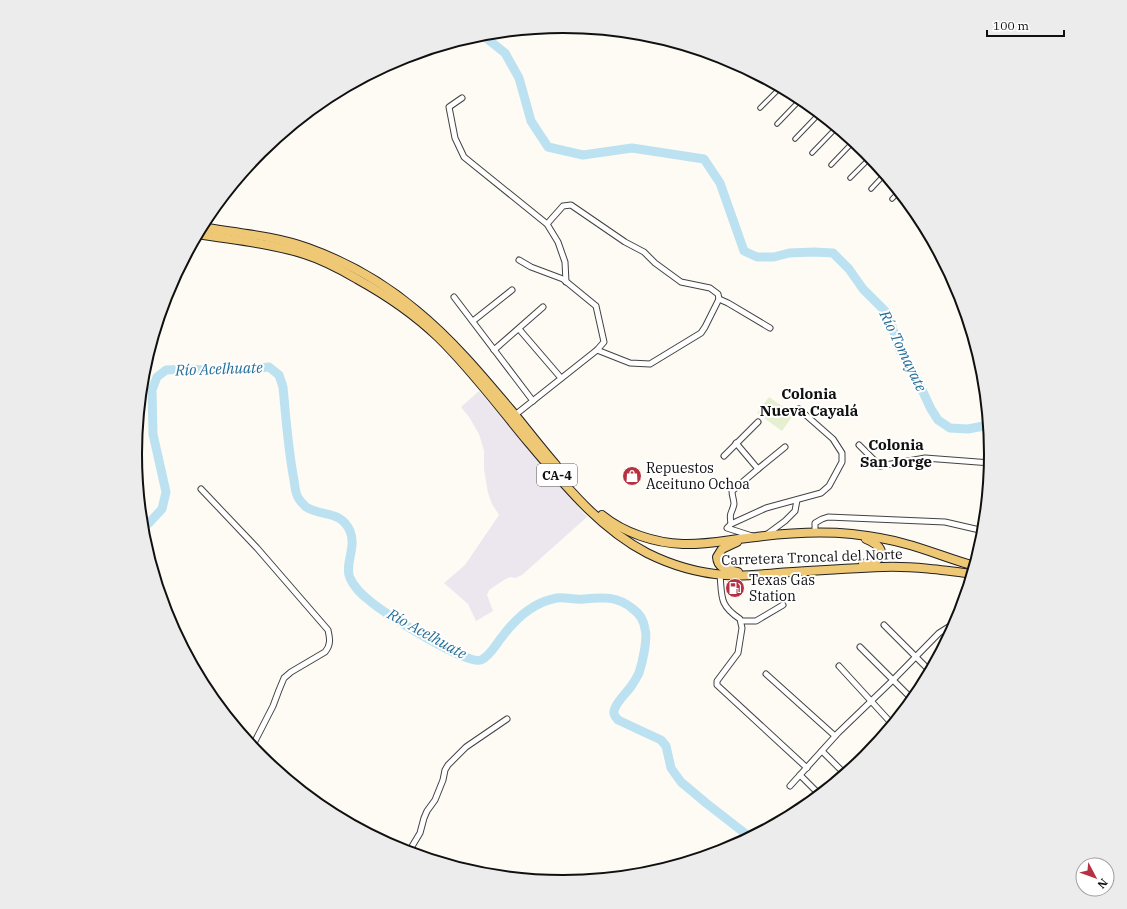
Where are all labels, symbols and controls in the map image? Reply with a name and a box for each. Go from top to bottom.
scale bar [987,12,1064,38]
text: 100 m [993,18,1029,33]
water label: Río Tomayate [875,306,931,395]
water label: Río Acelhuate [174,357,263,380]
district label: Colonia Nueva Cayalá [760,384,859,420]
district label: Colonia San Jorge [860,435,932,471]
place label: Repuestos Aceituno Ochoa [646,459,750,493]
road number: CA-4 [537,464,577,486]
shop icon: Repuestos Aceituno Ochoa [621,465,643,487]
street label: Carretera Troncal del Norte [721,545,903,569]
place label: Texas Gas Station [749,571,815,605]
fuel station icon: Texas Gas Station [724,577,746,599]
water label: Río Acelhuate [383,604,470,663]
north arrow [1075,857,1115,897]
text: N [1094,876,1111,892]

